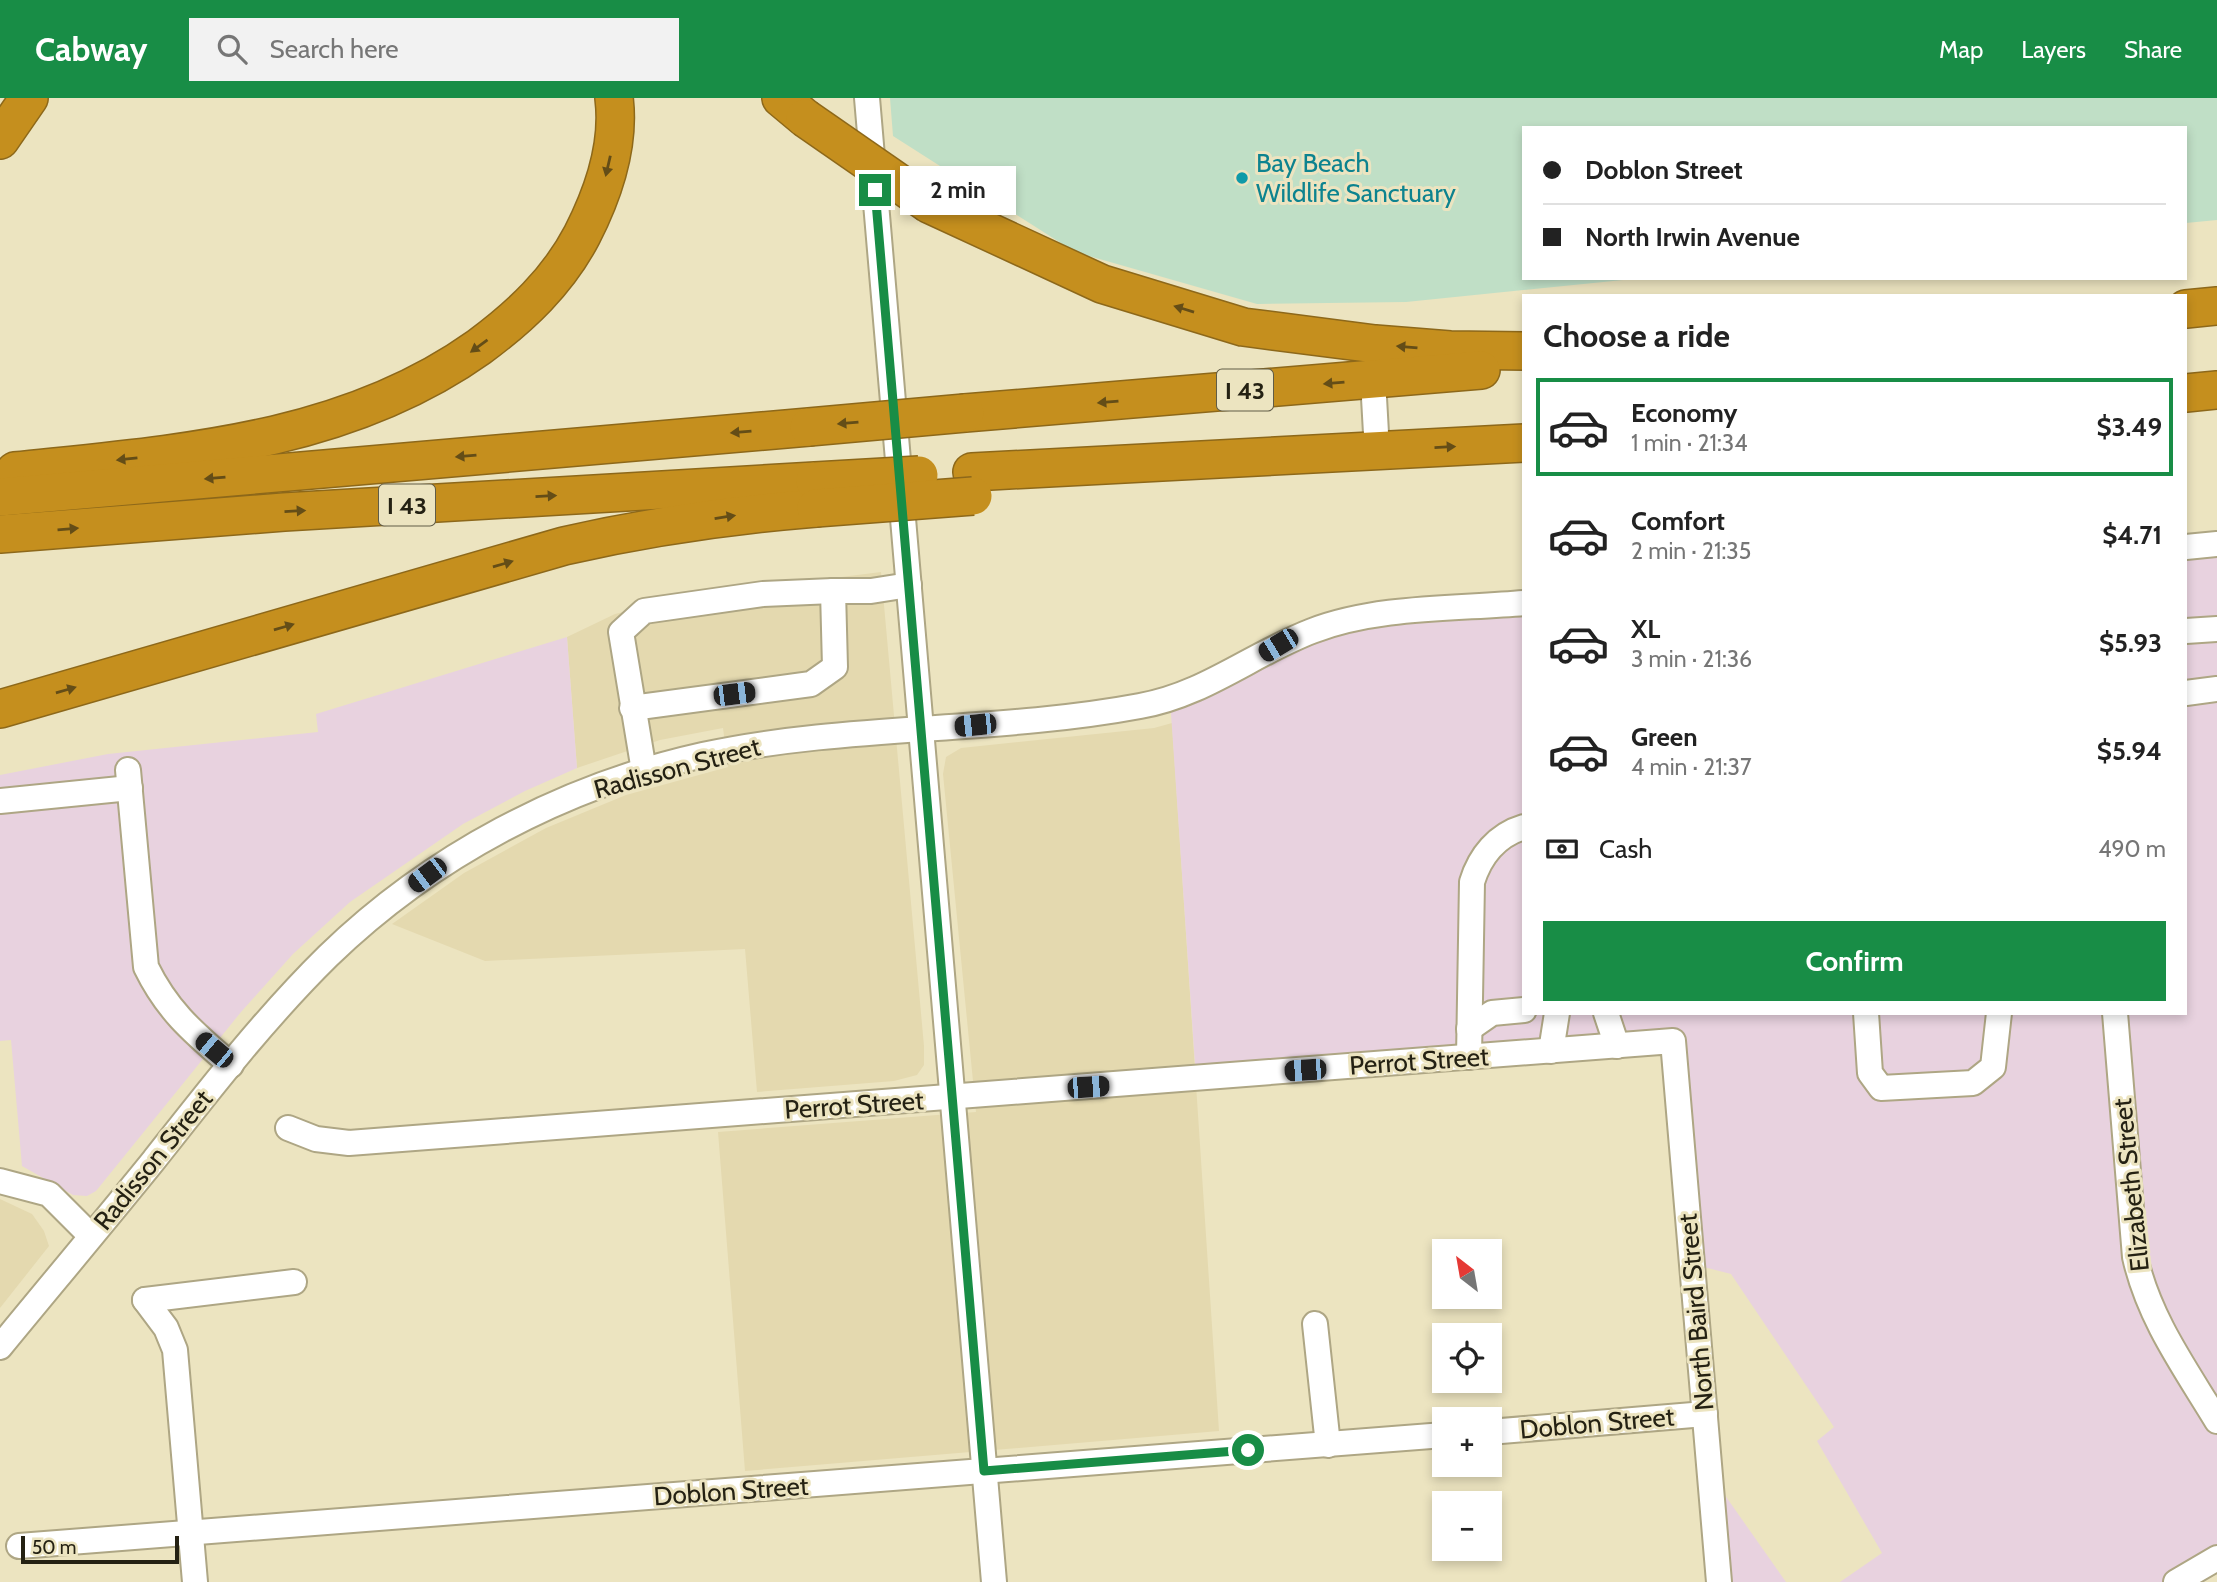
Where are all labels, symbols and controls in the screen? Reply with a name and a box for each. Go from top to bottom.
search box [189,18,679,81]
text: Cabway [35,29,147,69]
icon: search [213,30,251,68]
text: Search here [269,33,399,65]
text: Map [1939,35,1983,64]
text: Layers [2021,35,2086,64]
text: Share [2124,35,2182,64]
place label: Bay Beach Wildlife Sanctuary [1256,147,1456,209]
text: Doblon Street [1585,154,1743,186]
one-way arrow [602,155,613,177]
callout: 2 min [900,166,1015,214]
marker: Bay Beach Wildlife Sanctuary [1234,170,1250,186]
route end [859,174,891,206]
text: 2 min [930,176,986,204]
text: North Irwin Avenue [1585,221,1800,253]
one-way arrow [1173,303,1194,313]
text: Choose a ride [1543,316,1730,355]
one-way arrow [470,339,488,353]
one-way arrow [1396,341,1418,352]
road number: I 43 [1217,370,1273,410]
one-way arrow [1323,378,1345,389]
icon: car [1547,396,1610,459]
one-way arrow [1096,397,1118,408]
text: Economy [1631,397,1737,429]
text: $3.49 [2096,411,2162,443]
one-way arrow [837,418,859,429]
one-way arrow [730,427,752,438]
text: 1 min · 21:34 [1631,429,1747,457]
one-way arrow [1434,442,1456,453]
one-way arrow [455,451,477,462]
one-way arrow [116,453,138,464]
one-way arrow [204,473,226,484]
road number: I 43 [379,484,435,526]
one-way arrow [536,491,558,502]
icon: car [1547,504,1610,567]
one-way arrow [284,505,306,516]
text: Comfort [1631,505,1725,537]
one-way arrow [714,511,736,522]
text: $4.71 [2102,519,2162,551]
one-way arrow [57,523,79,534]
text: 2 min · 21:35 [1631,537,1751,565]
one-way arrow [493,558,514,568]
icon: car [1547,612,1610,675]
text: XL [1631,613,1660,645]
one-way arrow [274,621,295,631]
car [1255,625,1302,665]
text: $5.93 [2099,627,2162,659]
text: 3 min · 21:36 [1631,645,1752,673]
car [712,681,757,707]
one-way arrow [55,684,76,694]
car [954,712,997,738]
icon: car [1547,720,1610,783]
text: Green [1631,721,1698,753]
street label: Radisson Street [590,730,764,806]
text: $5.94 [2097,735,2162,767]
text: 4 min · 21:37 [1631,753,1752,781]
icon: cash [1543,830,1581,868]
text: Cash [1599,833,1652,865]
text: 490 m [2098,835,2166,863]
car [404,854,451,896]
button: Confirm [1543,921,2166,1001]
car [192,1028,237,1072]
street label: Perrot Street [1348,1040,1490,1082]
car [1284,1058,1327,1082]
car [1067,1075,1110,1099]
street label: Radisson Street [87,1083,219,1237]
street label: Perrot Street [783,1084,925,1126]
street label: Elizabeth Street [2106,1097,2156,1273]
street label: North Baird Street [1671,1212,1721,1412]
north arrow [1432,1239,1502,1309]
map controls [1432,1239,1502,1561]
button: locate [1432,1323,1502,1393]
street label: Doblon Street [1518,1400,1676,1446]
button: + [1432,1407,1502,1477]
route start [1232,1434,1264,1466]
street label: Doblon Street [653,1470,810,1512]
button: − [1432,1491,1502,1561]
scale bar [21,1533,178,1565]
text: 50 m [32,1536,76,1559]

